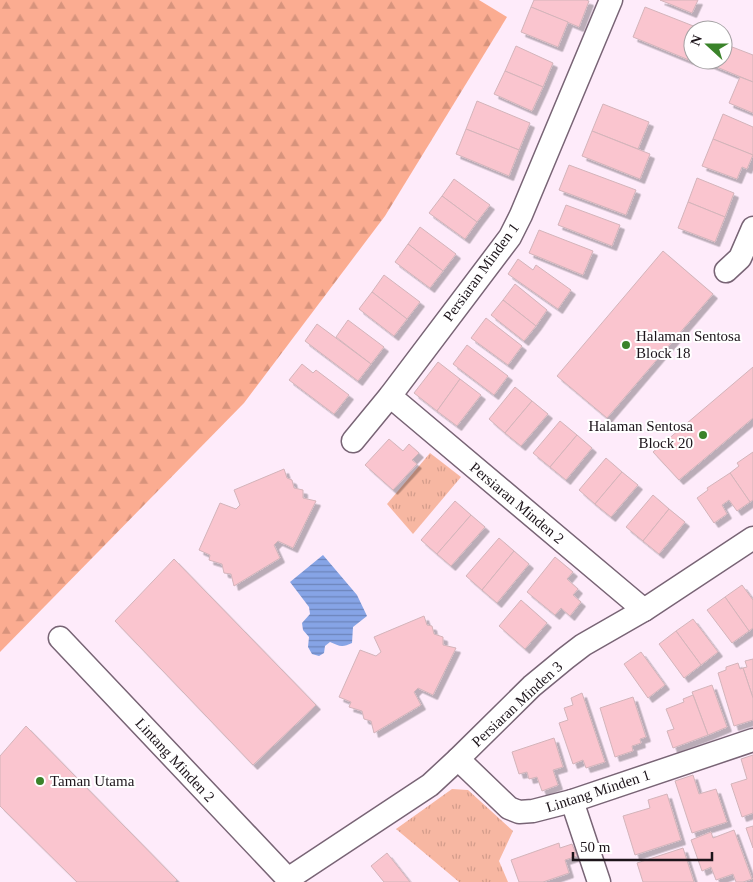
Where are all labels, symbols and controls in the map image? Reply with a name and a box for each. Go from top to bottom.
north arrow [683,20,733,70]
text: N [688,33,705,48]
street label: Persiaran Minden 1 [440,220,522,324]
place label: Halaman Sentosa Block 18 [636,328,741,361]
marker: Halaman Sentosa Block 18 [620,339,632,351]
place label: Halaman Sentosa Block 20 [588,418,693,451]
marker: Halaman Sentosa Block 20 [697,429,709,441]
street label: Persiaran Minden 2 [467,459,567,547]
street label: Persiaran Minden 3 [469,658,565,750]
street label: Lintang Minden 2 [132,715,218,805]
street label: Lintang Minden 1 [544,767,652,815]
place label: Taman Utama [50,773,135,789]
marker: Taman Utama [34,775,46,787]
scale bar [573,830,712,862]
text: 50 m [580,839,611,855]

